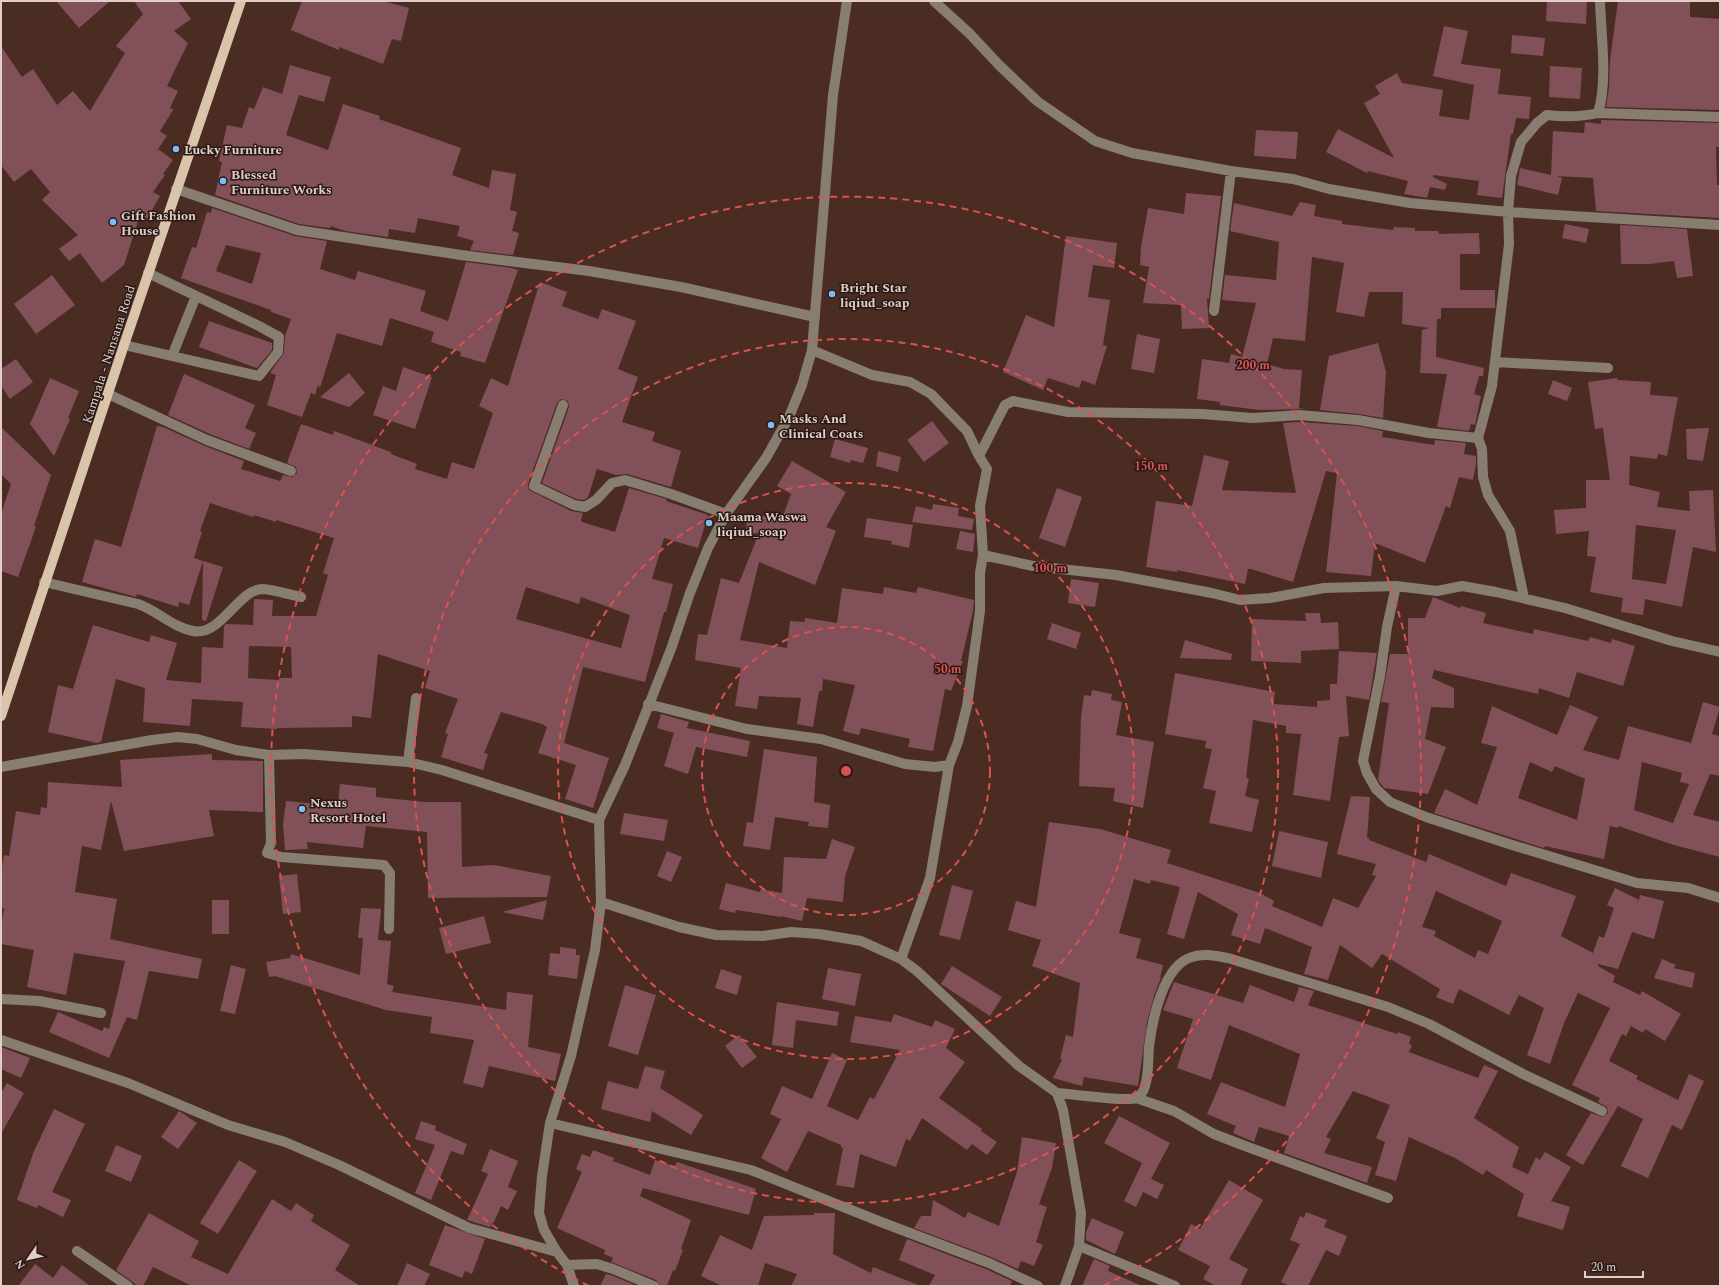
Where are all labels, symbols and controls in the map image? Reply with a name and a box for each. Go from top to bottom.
place label: Lucky Furniture [184,140,282,160]
marker: Lucky Furniture [171,144,181,154]
place label: Blessed Furniture Works [231,165,332,200]
marker: Blessed Furniture Works [218,176,228,186]
place label: Gift Fashion House [121,206,196,241]
marker: Gift Fashion House [108,217,118,227]
place label: Bright Star liqiud_soap [840,278,910,313]
street label: Kampala - Nansana Road [77,283,141,426]
marker: Bright Star liqiud_soap [827,289,837,299]
text: 200 m [1236,356,1270,375]
place label: Masks And Clinical Coats [779,409,863,444]
marker: Masks And Clinical Coats [766,420,776,430]
text: 150 m [1134,457,1168,476]
place label: Maama Waswa liqiud_soap [717,507,807,542]
marker: Maama Waswa liqiud_soap [704,518,714,528]
text: 100 m [1033,559,1067,578]
text: 50 m [934,660,962,679]
centre of rings [839,764,853,778]
place label: Nexus Resort Hotel [310,793,386,828]
marker: Nexus Resort Hotel [297,804,307,814]
north arrow [8,1239,48,1279]
scale bar [1585,1253,1643,1279]
text: N [11,1256,30,1273]
text: 20 m [1591,1258,1616,1277]

